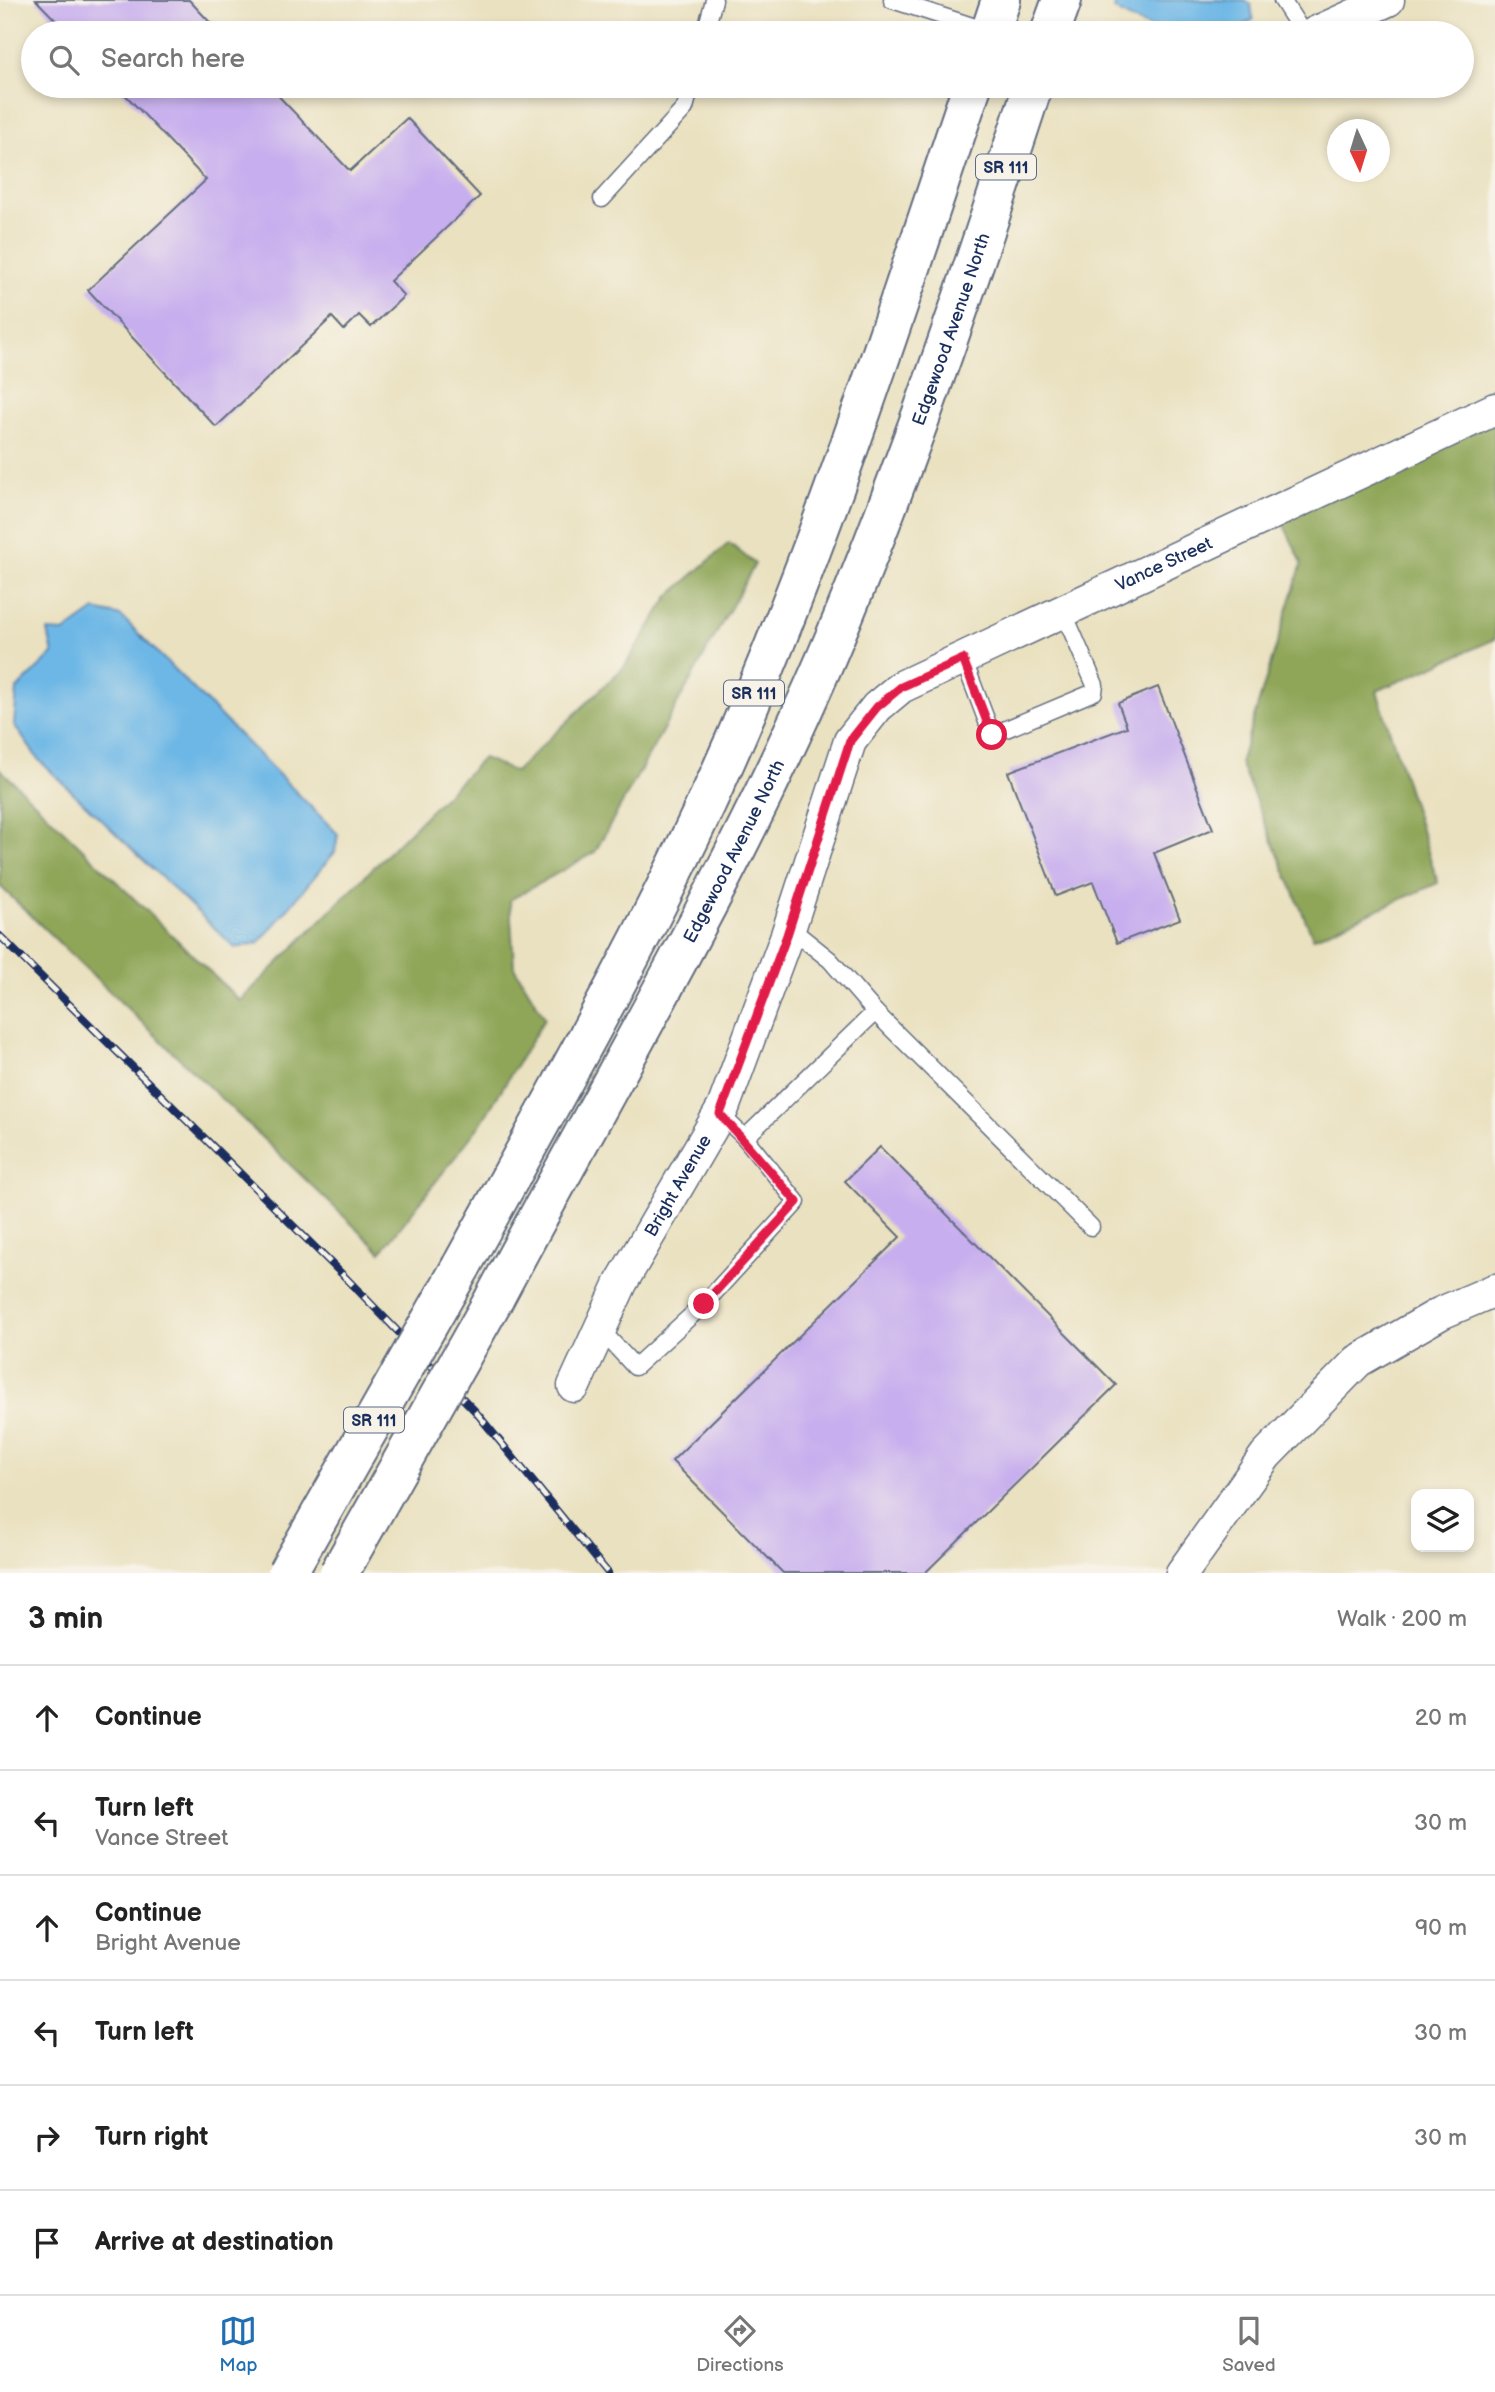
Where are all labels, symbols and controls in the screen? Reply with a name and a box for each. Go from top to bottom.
search box [21,21,1474,98]
icon: search [45,41,83,79]
text: Search here [101,44,245,75]
north arrow [1327,119,1390,182]
road number: SR 111 [976,154,1036,180]
street label: Edgewood Avenue North [908,230,995,428]
street label: Vance Street [1112,533,1216,596]
road number: SR 111 [724,680,784,706]
route start [976,719,1007,750]
street label: Edgewood Avenue North [679,757,789,947]
street label: Bright Avenue [640,1131,716,1240]
route end [688,1288,719,1319]
road number: SR 111 [344,1408,404,1432]
map controls [1411,1489,1474,1552]
button: layers [1411,1489,1474,1552]
text: 3 min [28,1601,103,1637]
text: Walk · 200 m [1337,1605,1467,1633]
icon: ahead [28,1699,66,1737]
text: Continue [95,1702,202,1733]
text: 20 m [1415,1704,1467,1732]
text: Turn left [95,1793,194,1824]
icon: left [28,1804,66,1842]
text: 30 m [1414,1809,1467,1837]
text: Vance Street [95,1824,228,1852]
text: Continue [95,1898,202,1929]
icon: ahead [28,1909,66,1947]
text: 90 m [1415,1914,1467,1942]
text: Bright Avenue [95,1929,241,1957]
icon: left [28,2014,66,2052]
text: Turn left [95,2017,194,2048]
text: 30 m [1414,2019,1467,2047]
icon: right [28,2119,66,2157]
text: Turn right [95,2122,208,2153]
text: 30 m [1414,2124,1467,2152]
icon: arrive [28,2224,66,2262]
text: Arrive at destination [95,2227,334,2258]
tab: Map [219,2312,258,2377]
tab: Directions [696,2312,784,2377]
tab: Saved [1222,2312,1276,2377]

